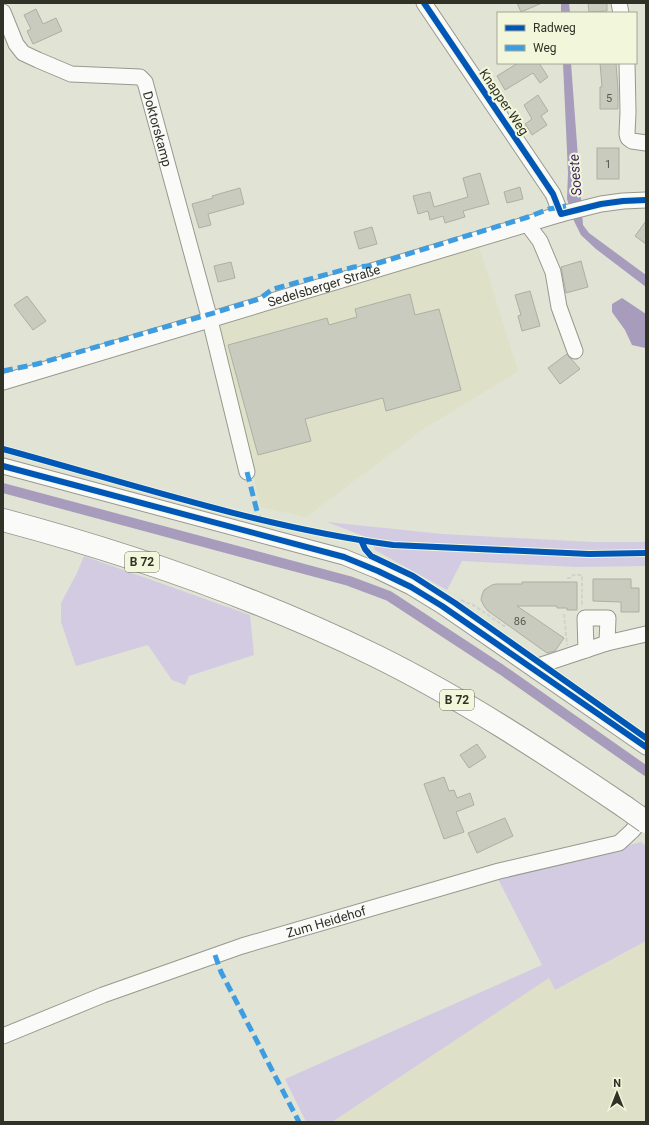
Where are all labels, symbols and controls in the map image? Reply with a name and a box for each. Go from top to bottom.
legend [497,12,637,64]
text: Radweg [533,21,576,35]
text: Weg [533,41,557,55]
street label: Knapper Weg [476,66,532,138]
street label: Doktorskamp [140,89,175,168]
house number: 5 [606,92,612,105]
water label: Soeste [566,154,584,196]
house number: 1 [605,158,611,171]
street label: Sedelsberger Straße [266,261,382,309]
road number: B 72 [125,552,159,572]
house number: 86 [514,615,526,628]
road number: B 72 [440,690,474,710]
street label: Zum Heidehof [284,903,368,940]
north arrow [597,1073,637,1113]
text: N [613,1077,621,1090]

